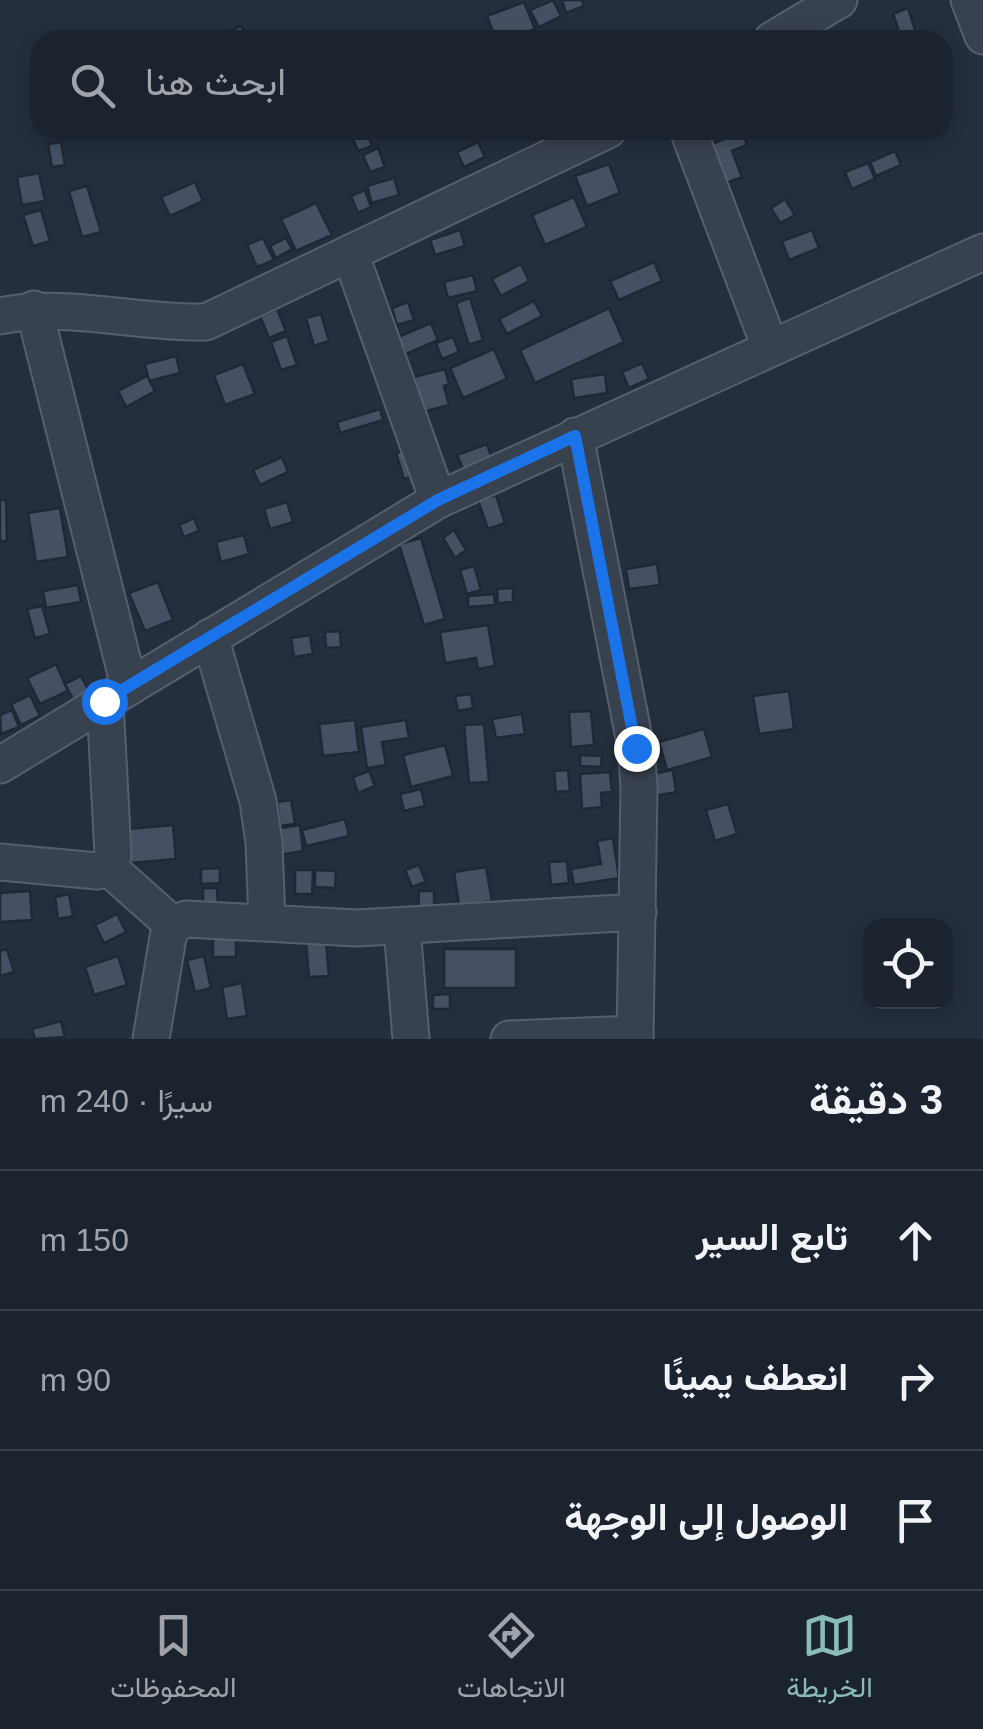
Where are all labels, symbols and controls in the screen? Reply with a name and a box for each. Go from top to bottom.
search box [30,30,953,140]
icon: search [65,58,120,113]
text: ابحث هنا [145,61,286,103]
route start [82,679,128,725]
route end [614,726,660,772]
map controls [863,919,953,1009]
button: locate [863,919,953,1009]
text: 3 دقيقة [809,1076,943,1123]
text: سيرًا · 240 m [40,1083,213,1119]
icon: ahead [888,1213,943,1268]
text: تابع السير [696,1216,848,1258]
text: 150 m [40,1222,129,1258]
icon: right [888,1353,943,1408]
text: انعطف يمينًا [662,1356,848,1398]
text: 90 m [40,1362,111,1398]
icon: arrive [888,1493,943,1548]
text: الوصول إلى الوجهة [564,1496,848,1538]
tab: المحفوظات [110,1608,236,1712]
tab: الاتجاهات [457,1608,566,1712]
tab: الخريطة [786,1608,873,1712]

